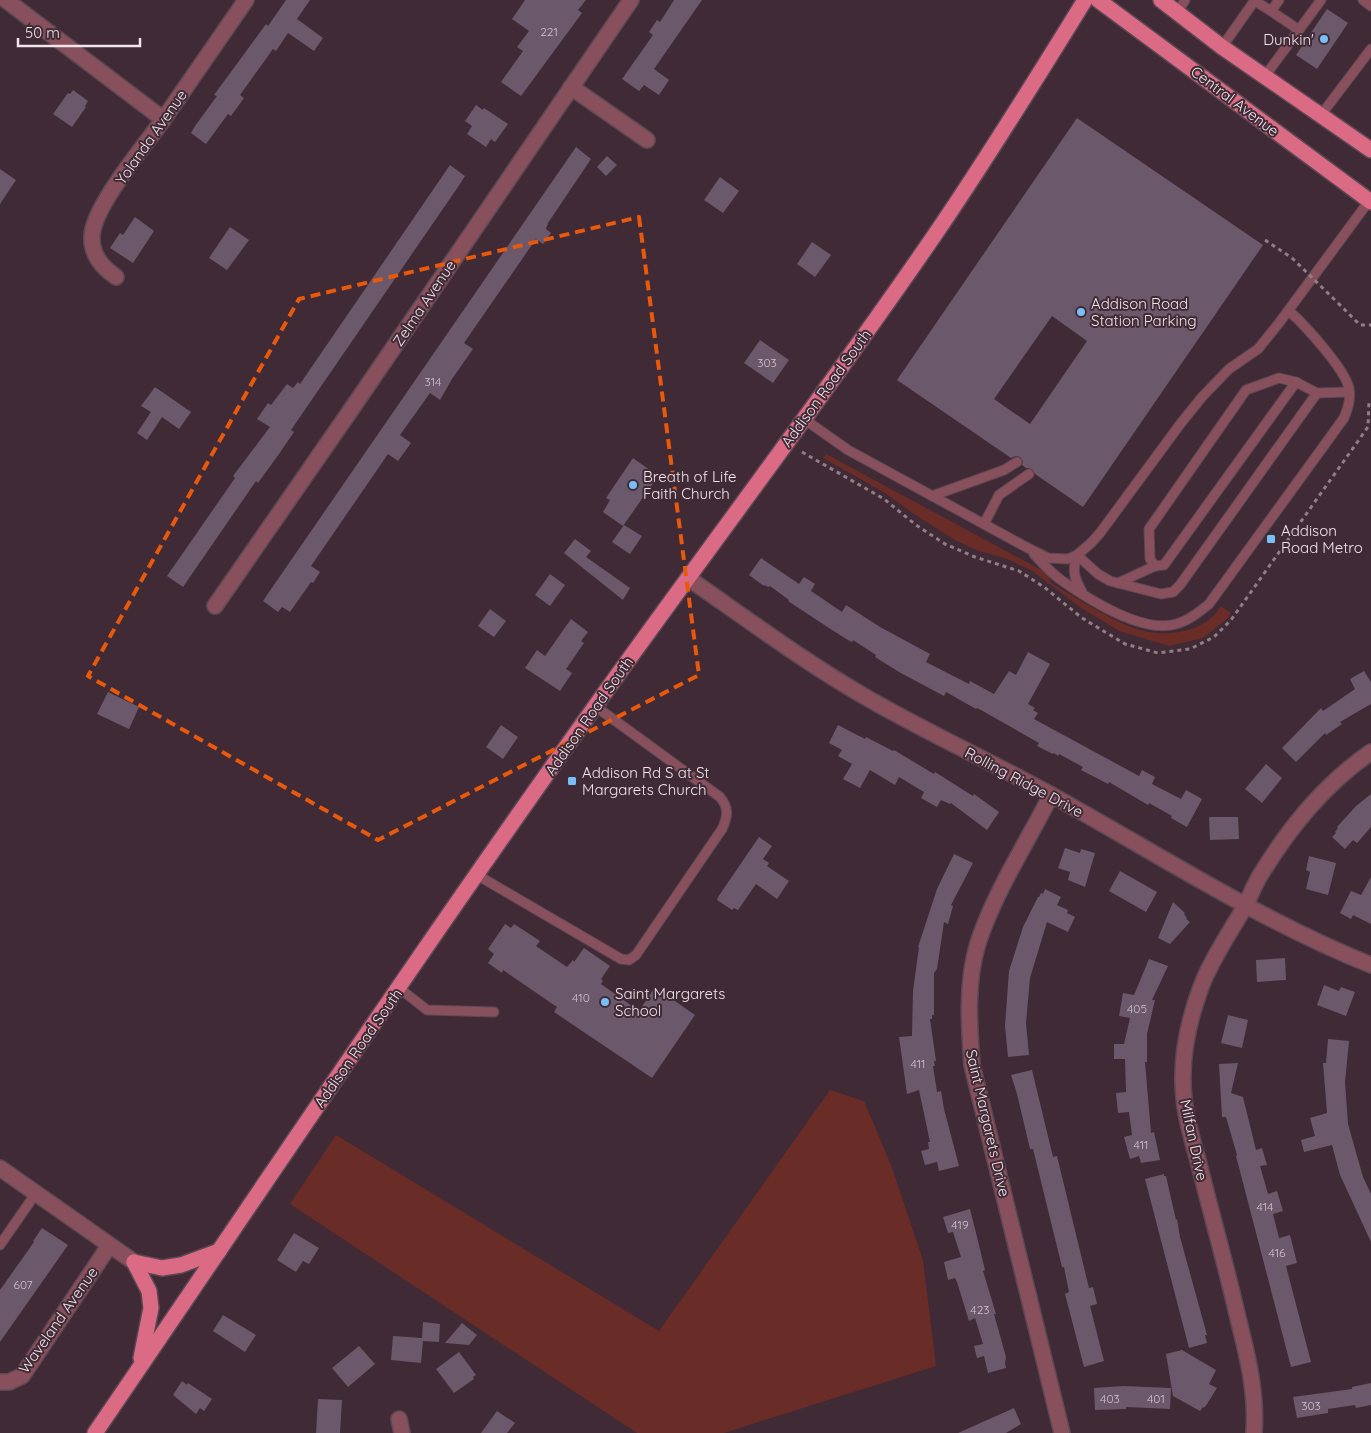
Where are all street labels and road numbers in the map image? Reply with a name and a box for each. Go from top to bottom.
street label: Central Avenue [1187,62,1283,140]
street label: Yolanda Avenue [111,86,191,188]
street label: Zelma Avenue [388,256,460,350]
street label: Addison Road South [777,325,875,451]
street label: Addison Road South [541,653,637,779]
street label: Rolling Ridge Drive [962,743,1086,821]
street label: Addison Road South [310,985,406,1111]
street label: Saint Margarets Drive [962,1048,1014,1198]
street label: Milfan Drive [1176,1098,1212,1182]
street label: Waveland Avenue [14,1263,102,1377]

